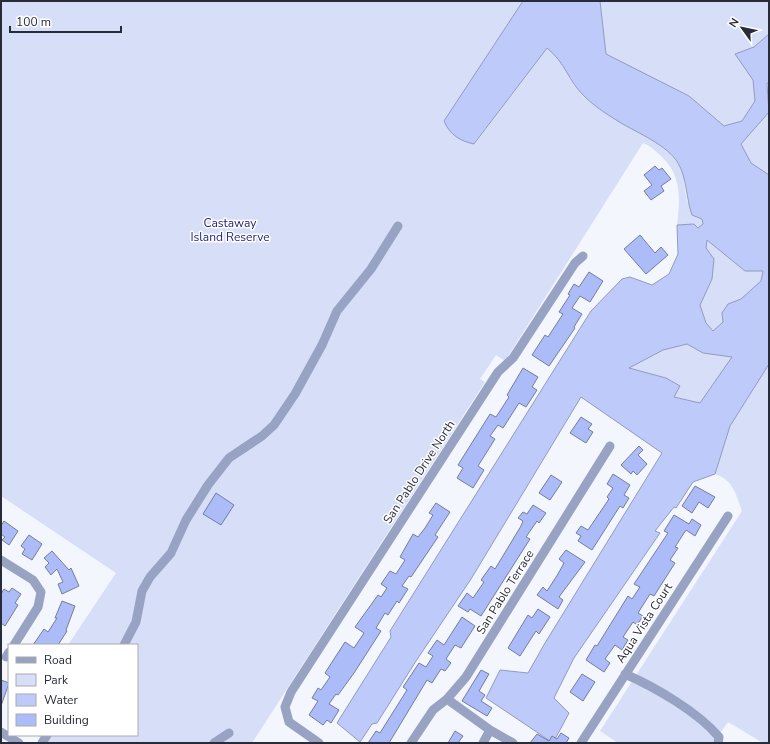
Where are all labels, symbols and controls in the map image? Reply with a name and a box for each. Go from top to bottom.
scale bar [10,8,121,34]
north arrow [722,8,762,48]
text: 100 m [16,14,51,30]
text: N [726,15,743,30]
park label: Castaway Island Reserve [190,215,270,245]
street label: San Pablo Drive North [380,417,458,527]
street label: San Pablo Terrace [473,547,537,637]
street label: Aqua Vista Court [612,579,676,666]
legend [8,644,138,736]
text: Road [44,652,72,668]
text: Park [44,672,69,688]
text: Water [44,692,78,708]
text: Building [44,712,89,728]

